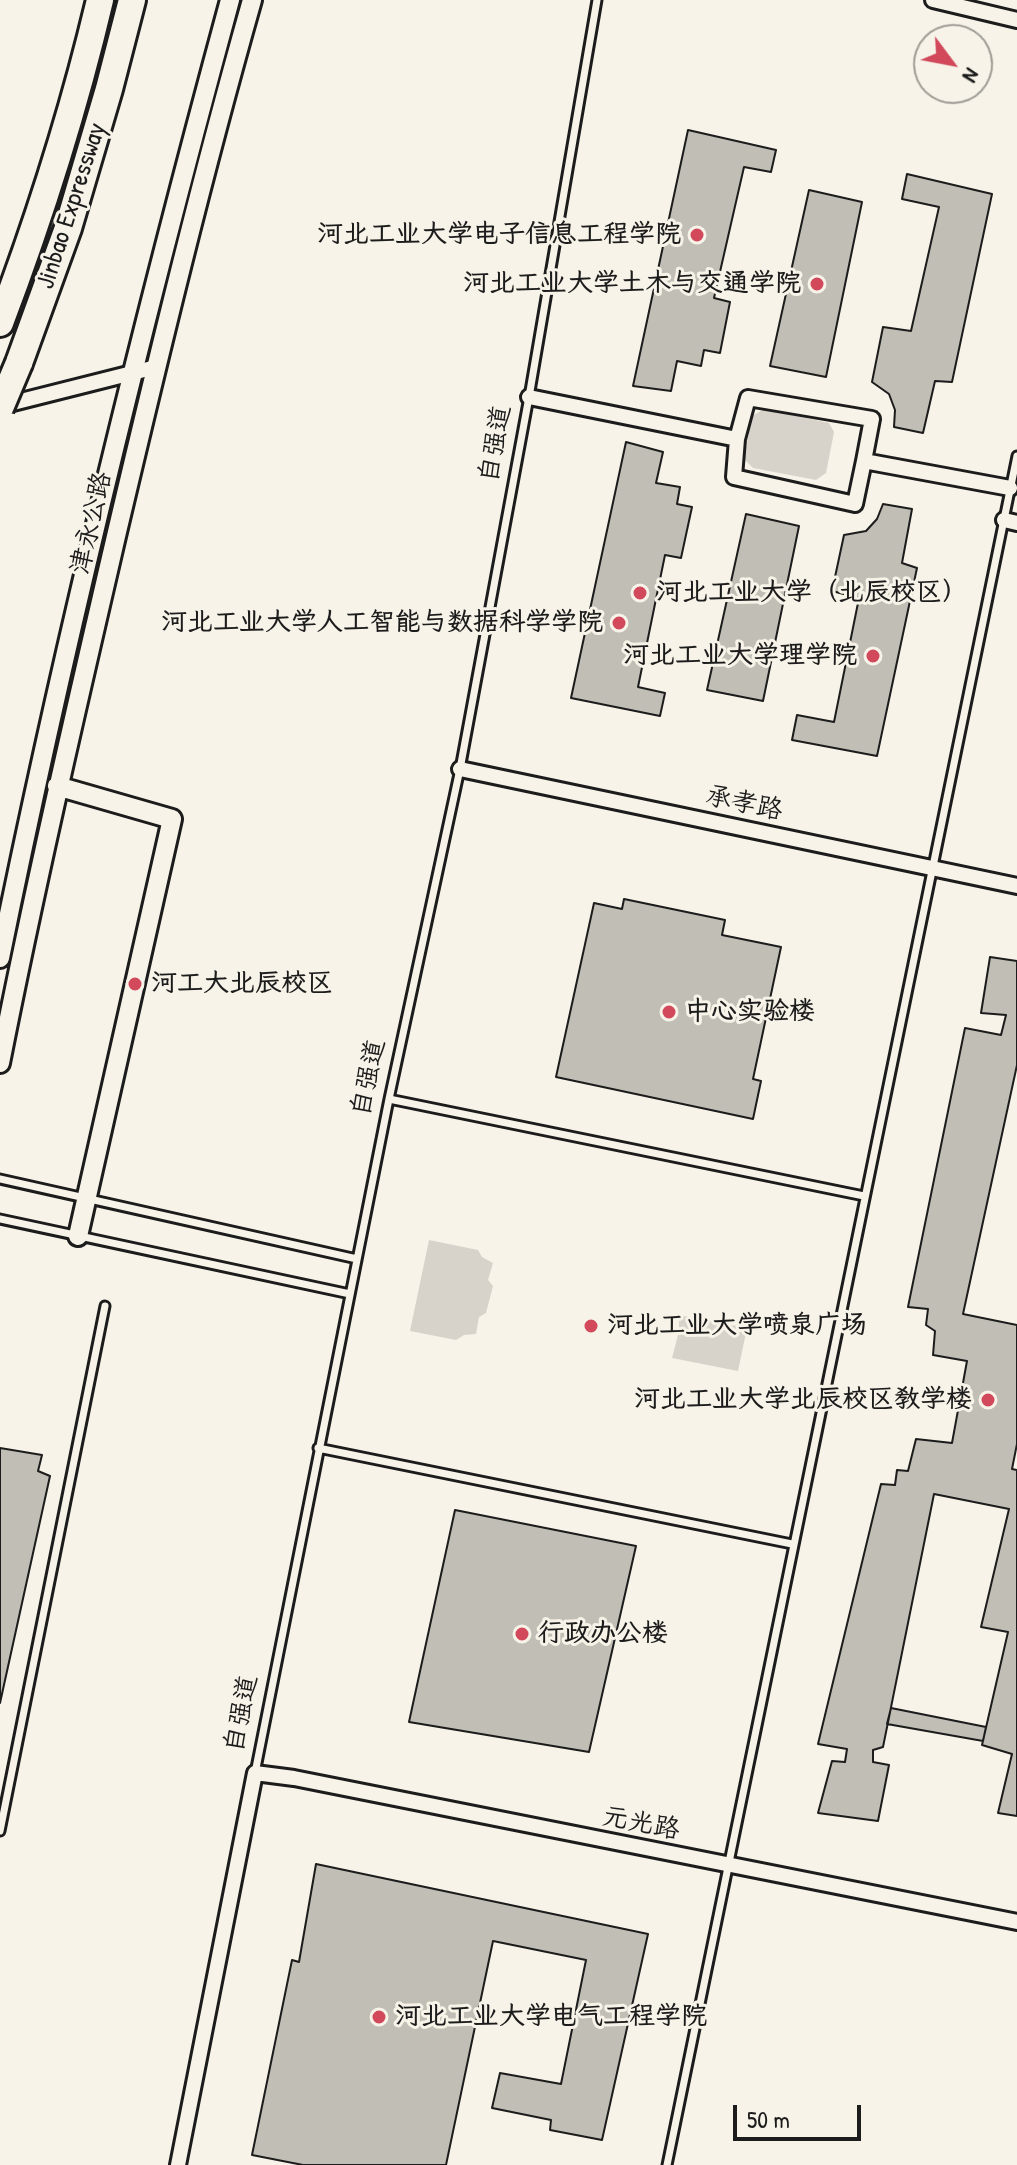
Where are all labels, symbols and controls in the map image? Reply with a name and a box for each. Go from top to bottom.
north arrow [913,24,993,104]
text: N [956,63,987,89]
street label: Jinbao Expressway [31,119,113,293]
place label: 河北工业大学电子信息工程学院 [317,219,681,251]
marker: 河北工业大学电子信息工程学院 [688,226,706,244]
place label: 河北工业大学土木与交通学院 [463,268,801,300]
marker: 河北工业大学土木与交通学院 [808,275,826,293]
street label: 自强道 [474,403,518,485]
street label: 津永公路 [65,469,119,577]
place label: 河北工业大学（北辰校区） [656,577,968,609]
marker: 河北工业大学（北辰校区） [631,584,649,602]
place label: 河北工业大学人工智能与数据科学学院 [161,607,603,639]
marker: 河北工业大学人工智能与数据科学学院 [610,614,628,632]
place label: 河北工业大学理学院 [623,640,857,672]
marker: 河北工业大学理学院 [864,647,882,665]
street label: 承孝路 [703,781,785,827]
place label: 河工大北辰校区 [151,968,333,1000]
marker: 河工大北辰校区 [126,975,144,993]
place label: 中心实验楼 [685,996,815,1028]
marker: 中心实验楼 [660,1003,678,1021]
street label: 自强道 [346,1037,392,1119]
place label: 河北工业大学喷泉广场 [607,1310,867,1342]
marker: 河北工业大学喷泉广场 [582,1317,600,1335]
place label: 河北工业大学北辰校区教学楼 [634,1384,972,1416]
marker: 河北工业大学北辰校区教学楼 [979,1391,997,1409]
place label: 行政办公楼 [538,1618,668,1650]
marker: 行政办公楼 [513,1625,531,1643]
street label: 自强道 [219,1673,265,1755]
street label: 元光路 [600,1801,682,1847]
place label: 河北工业大学电气工程学院 [395,2001,707,2033]
marker: 河北工业大学电气工程学院 [370,2008,388,2026]
scale bar [737,2089,865,2139]
text: 50 m [747,2103,790,2135]

